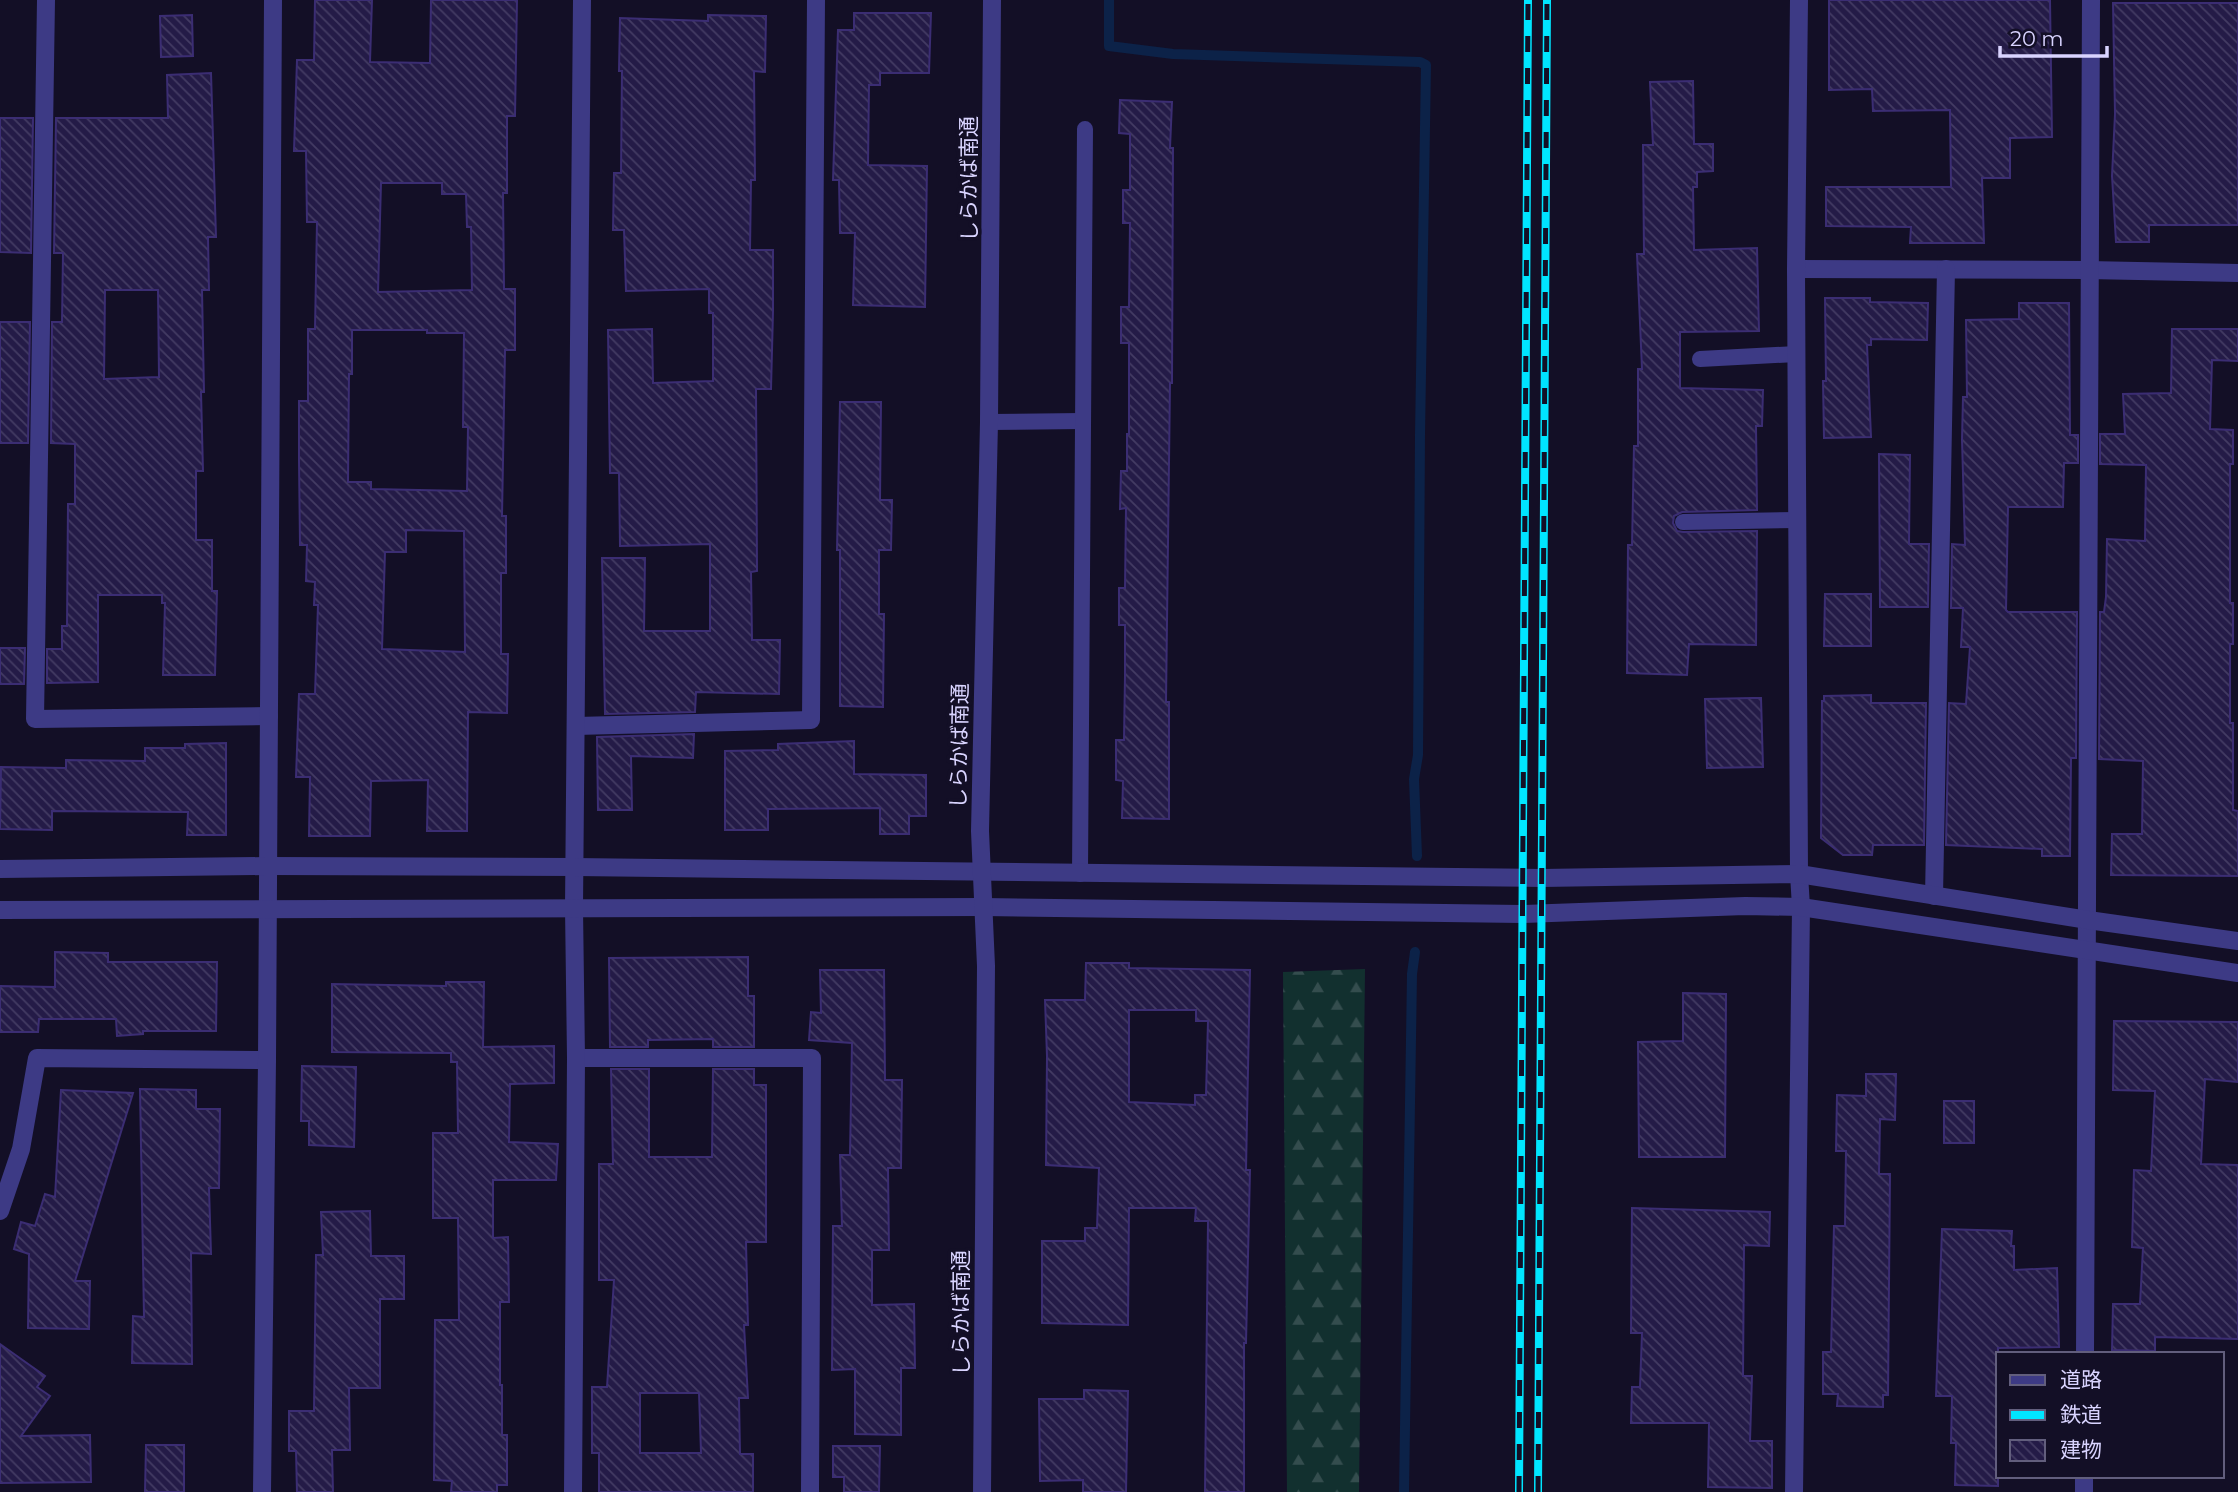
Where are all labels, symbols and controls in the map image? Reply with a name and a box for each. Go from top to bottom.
scale bar [2000,14,2107,58]
text: 20 m [2010,26,2064,51]
street label: しらかば南通 [956,116,981,242]
street label: しらかば南通 [945,683,973,809]
street label: しらかば南通 [948,1250,973,1376]
legend [1996,1352,2224,1478]
text: 道路 [2060,1367,2102,1392]
text: 鉄道 [2060,1402,2102,1427]
text: 建物 [2060,1437,2102,1462]

